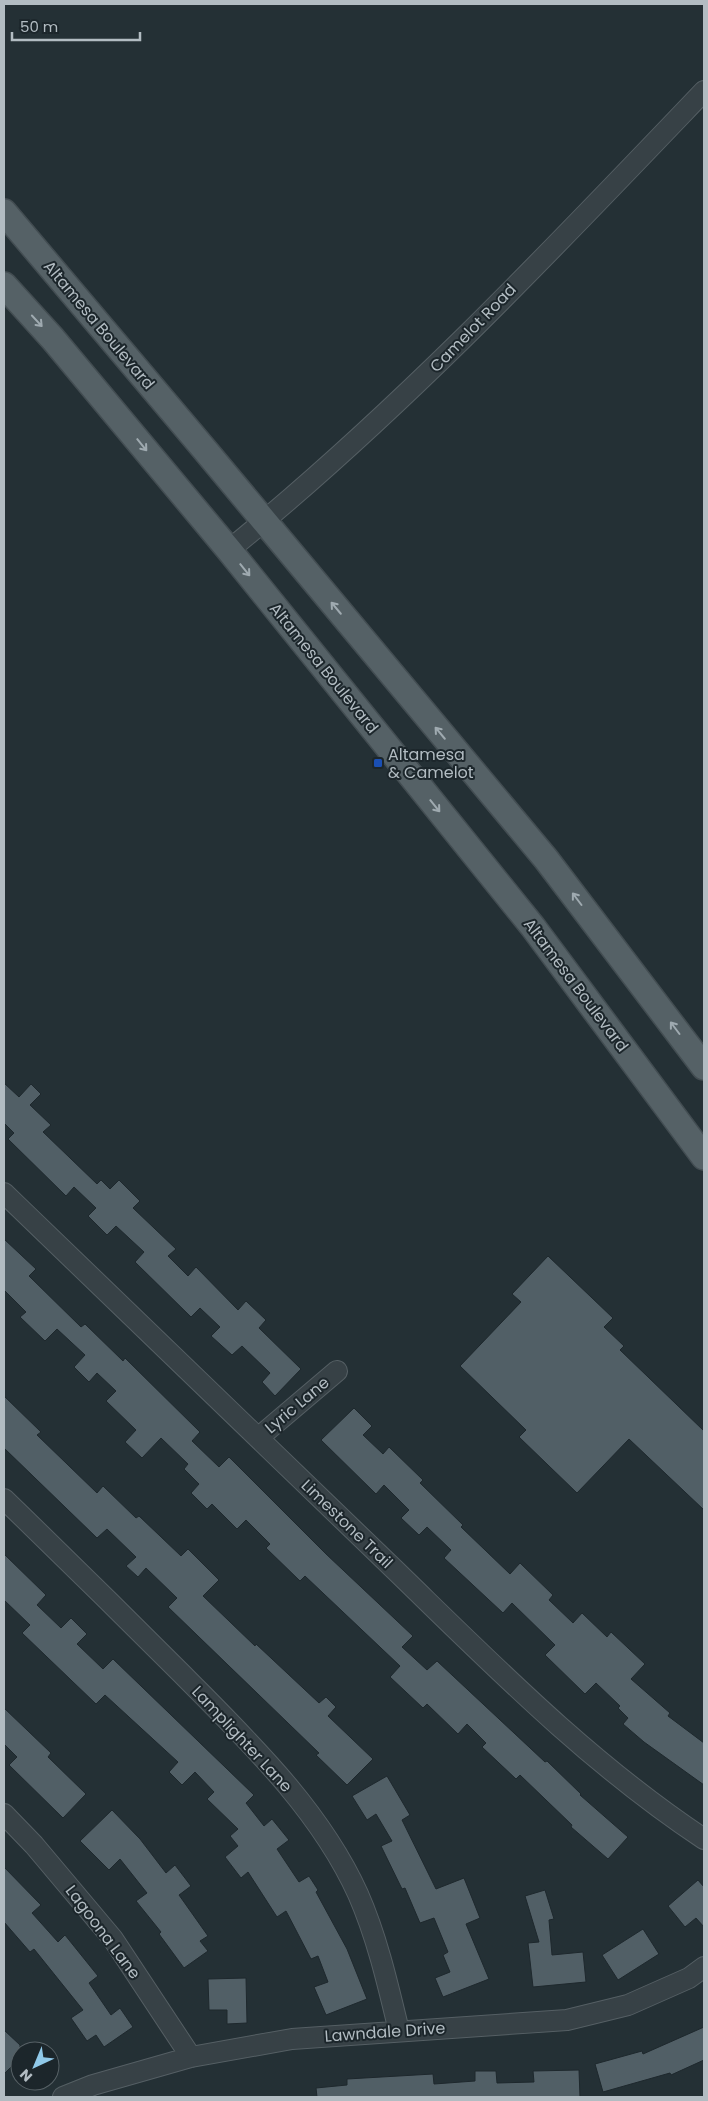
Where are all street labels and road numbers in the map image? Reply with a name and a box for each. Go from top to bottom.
street label: Altamesa Boulevard [38,256,160,394]
street label: Camelot Road [425,278,521,378]
street label: Altamesa Boulevard [264,598,384,738]
street label: Altamesa Boulevard [518,913,634,1057]
street label: Lyric Lane [260,1371,334,1439]
street label: Limestone Trail [296,1474,398,1574]
street label: Lamplighter Lane [187,1681,297,1797]
street label: Lagoona Lane [60,1880,146,1984]
street label: Lawndale Drive [324,2016,446,2048]

